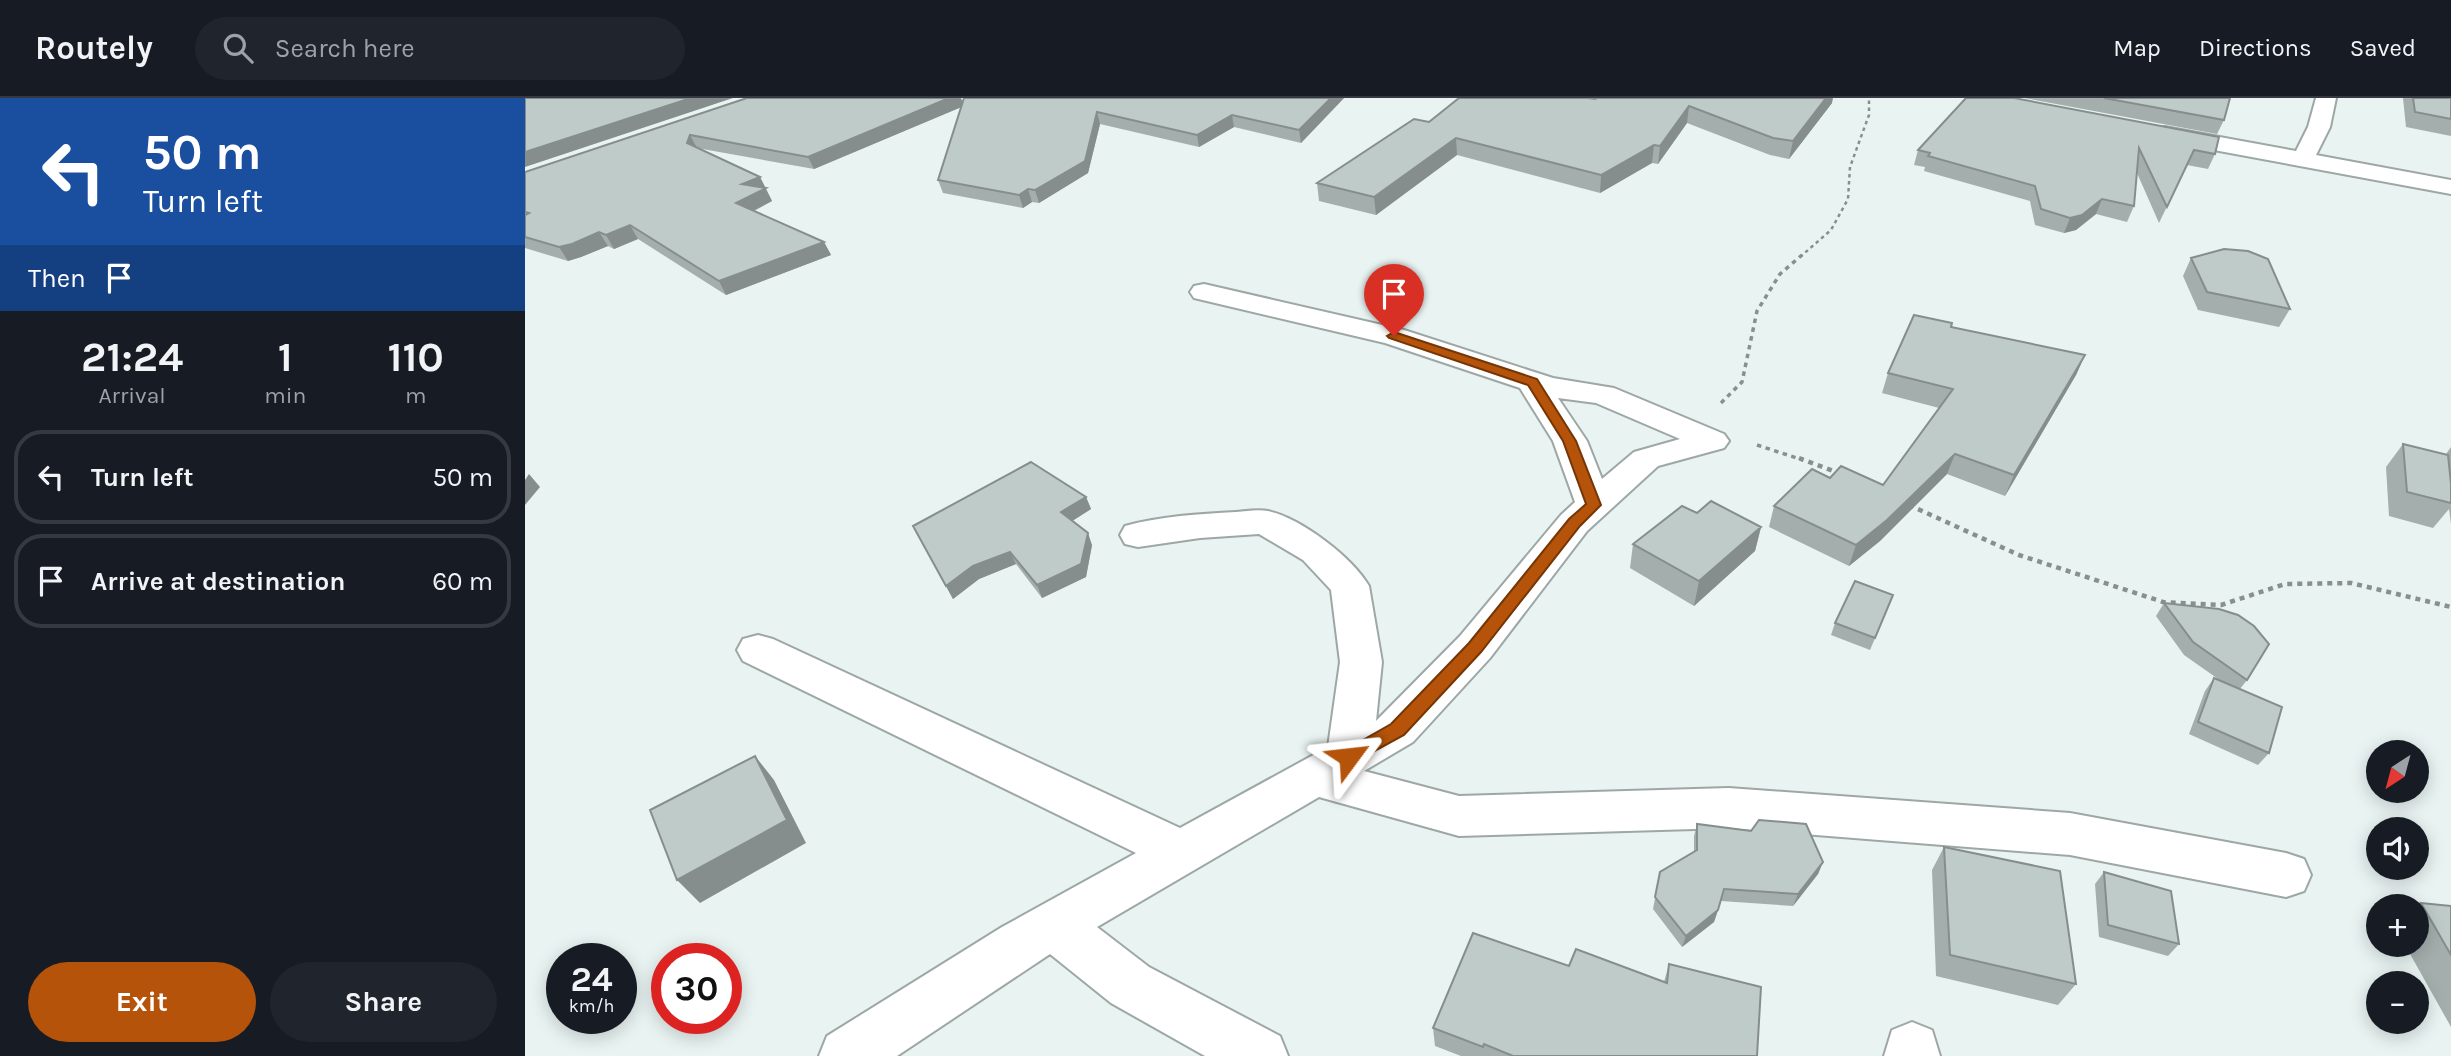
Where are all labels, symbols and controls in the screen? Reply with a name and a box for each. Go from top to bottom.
search box [195,17,685,80]
text: Routely [35,29,153,67]
icon: search [219,29,257,67]
text: Search here [275,33,415,64]
text: Map [2113,34,2161,62]
text: Directions [2199,34,2312,62]
text: Saved [2350,34,2416,62]
text: 50 m [143,124,261,181]
icon: left [28,126,119,217]
text: Turn left [143,183,263,220]
icon: arrive [100,259,138,297]
text: Then [28,263,86,294]
pin [1364,264,1424,336]
icon: arrive [1375,275,1413,313]
text: 21:24 [81,332,183,382]
text: 1 [278,332,293,382]
text: 110 [387,332,444,382]
text: Arrival [98,382,166,409]
text: min [264,382,306,409]
text: m [405,382,426,409]
icon: left [32,458,70,496]
text: Turn left [91,462,193,493]
text: 50 m [432,462,493,493]
icon: arrive [32,562,70,600]
text: Arrive at destination [91,566,345,597]
text: 60 m [432,566,493,597]
position arrow [1312,720,1386,794]
north arrow [2366,740,2429,803]
map controls [2366,740,2429,1034]
button: sound [2366,817,2429,880]
button: + [2366,894,2429,957]
speed limit sign: 30 [651,943,742,1034]
text: 24 [571,959,613,1000]
button: Exit [28,962,256,1042]
button: Share [270,962,497,1042]
button: − [2366,971,2429,1034]
text: km/h [569,995,614,1017]

